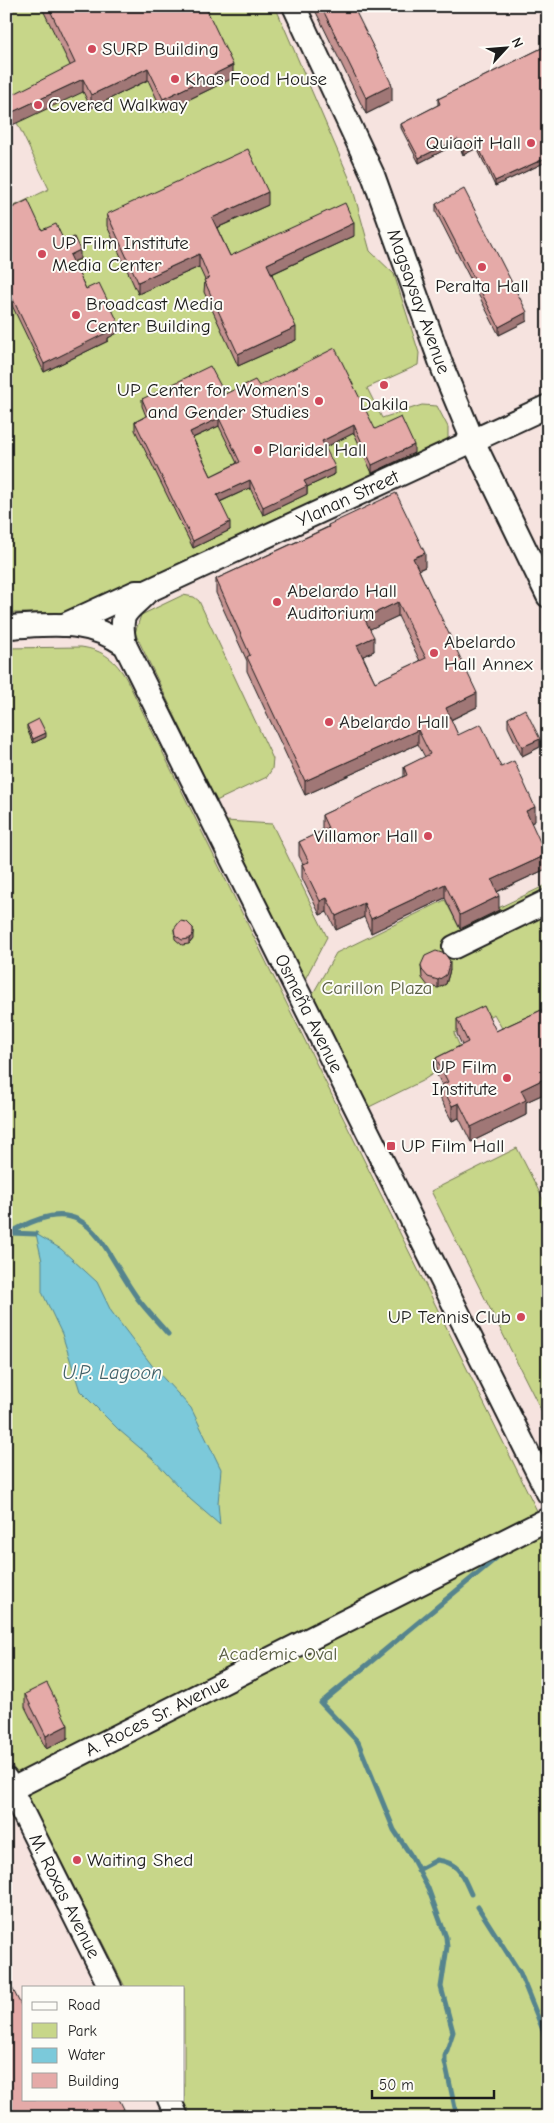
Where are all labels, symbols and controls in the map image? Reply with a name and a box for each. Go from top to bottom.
north arrow [482,22,532,72]
text: N [508,35,527,50]
place label: SURP Building [102,38,219,60]
marker: SURP Building [86,43,98,55]
place label: Khas Food House [185,68,327,90]
marker: Khas Food House [169,73,181,85]
place label: Covered Walkway [48,94,188,116]
marker: Covered Walkway [32,99,44,111]
place label: Quiaoit Hall [426,132,521,154]
marker: Quiaoit Hall [525,137,537,149]
street label: Magsaysay Avenue [382,226,455,377]
place label: UP Film Institute Media Center [52,232,189,276]
marker: UP Film Institute Media Center [36,248,48,260]
marker: Peralta Hall [476,261,488,273]
place label: Peralta Hall [435,275,529,297]
place label: Broadcast Media Center Building [86,293,223,337]
marker: Broadcast Media Center Building [70,309,82,321]
place label: UP Center for Women's and Gender Studies [117,379,309,423]
marker: Dakila [378,379,390,391]
place label: Dakila [359,393,409,415]
marker: UP Center for Women's and Gender Studies [313,395,325,407]
place label: Plaridel Hall [268,439,366,461]
marker: Plaridel Hall [252,444,264,456]
street label: Ylanan Street [293,465,403,532]
place label: Abelardo Hall Auditorium [287,580,397,624]
marker: Abelardo Hall Auditorium [271,596,283,608]
place label: Abelardo Hall Annex [444,631,534,675]
marker: Abelardo Hall Annex [428,647,440,659]
place label: Abelardo Hall [339,711,449,733]
marker: Abelardo Hall [323,716,335,728]
place label: Villamor Hall [314,825,418,847]
marker: Villamor Hall [422,830,434,842]
street label: Osmeña Avenue [270,950,348,1077]
park label: Carillon Plaza [322,977,432,999]
place label: UP Film Institute [432,1056,497,1100]
marker: UP Film Institute [501,1072,513,1084]
place label: UP Film Hall [401,1135,504,1157]
marker: UP Film Hall [385,1140,397,1152]
place label: UP Tennis Club [388,1306,511,1328]
marker: UP Tennis Club [515,1311,527,1323]
water label: U.P. Lagoon [62,1361,162,1384]
park label: Academic Oval [219,1643,337,1665]
street label: A. Roces Sr. Avenue [82,1671,232,1761]
street label: M. Roxas Avenue [24,1830,105,1962]
place label: Waiting Shed [87,1849,193,1871]
marker: Waiting Shed [71,1854,83,1866]
legend [22,1986,185,2100]
text: Road [68,1996,100,2014]
text: Park [68,2022,97,2040]
text: Water [68,2046,105,2064]
scale bar [372,2068,494,2100]
text: Building [68,2072,119,2090]
text: 50 m [379,2076,414,2094]

